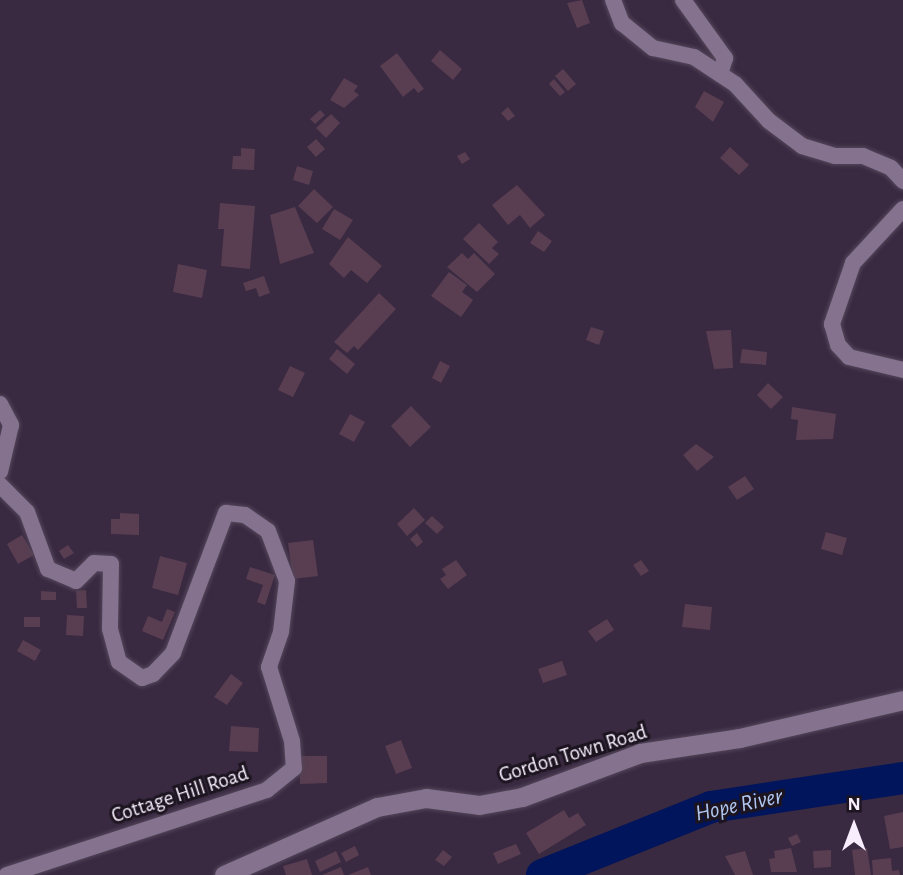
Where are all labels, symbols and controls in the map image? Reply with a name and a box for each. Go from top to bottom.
street label: Gordon Town Road [496,720,650,788]
street label: Cottage Hill Road [108,761,252,829]
water label: Hope River [693,783,785,829]
north arrow [819,791,889,861]
text: N [847,795,861,814]

